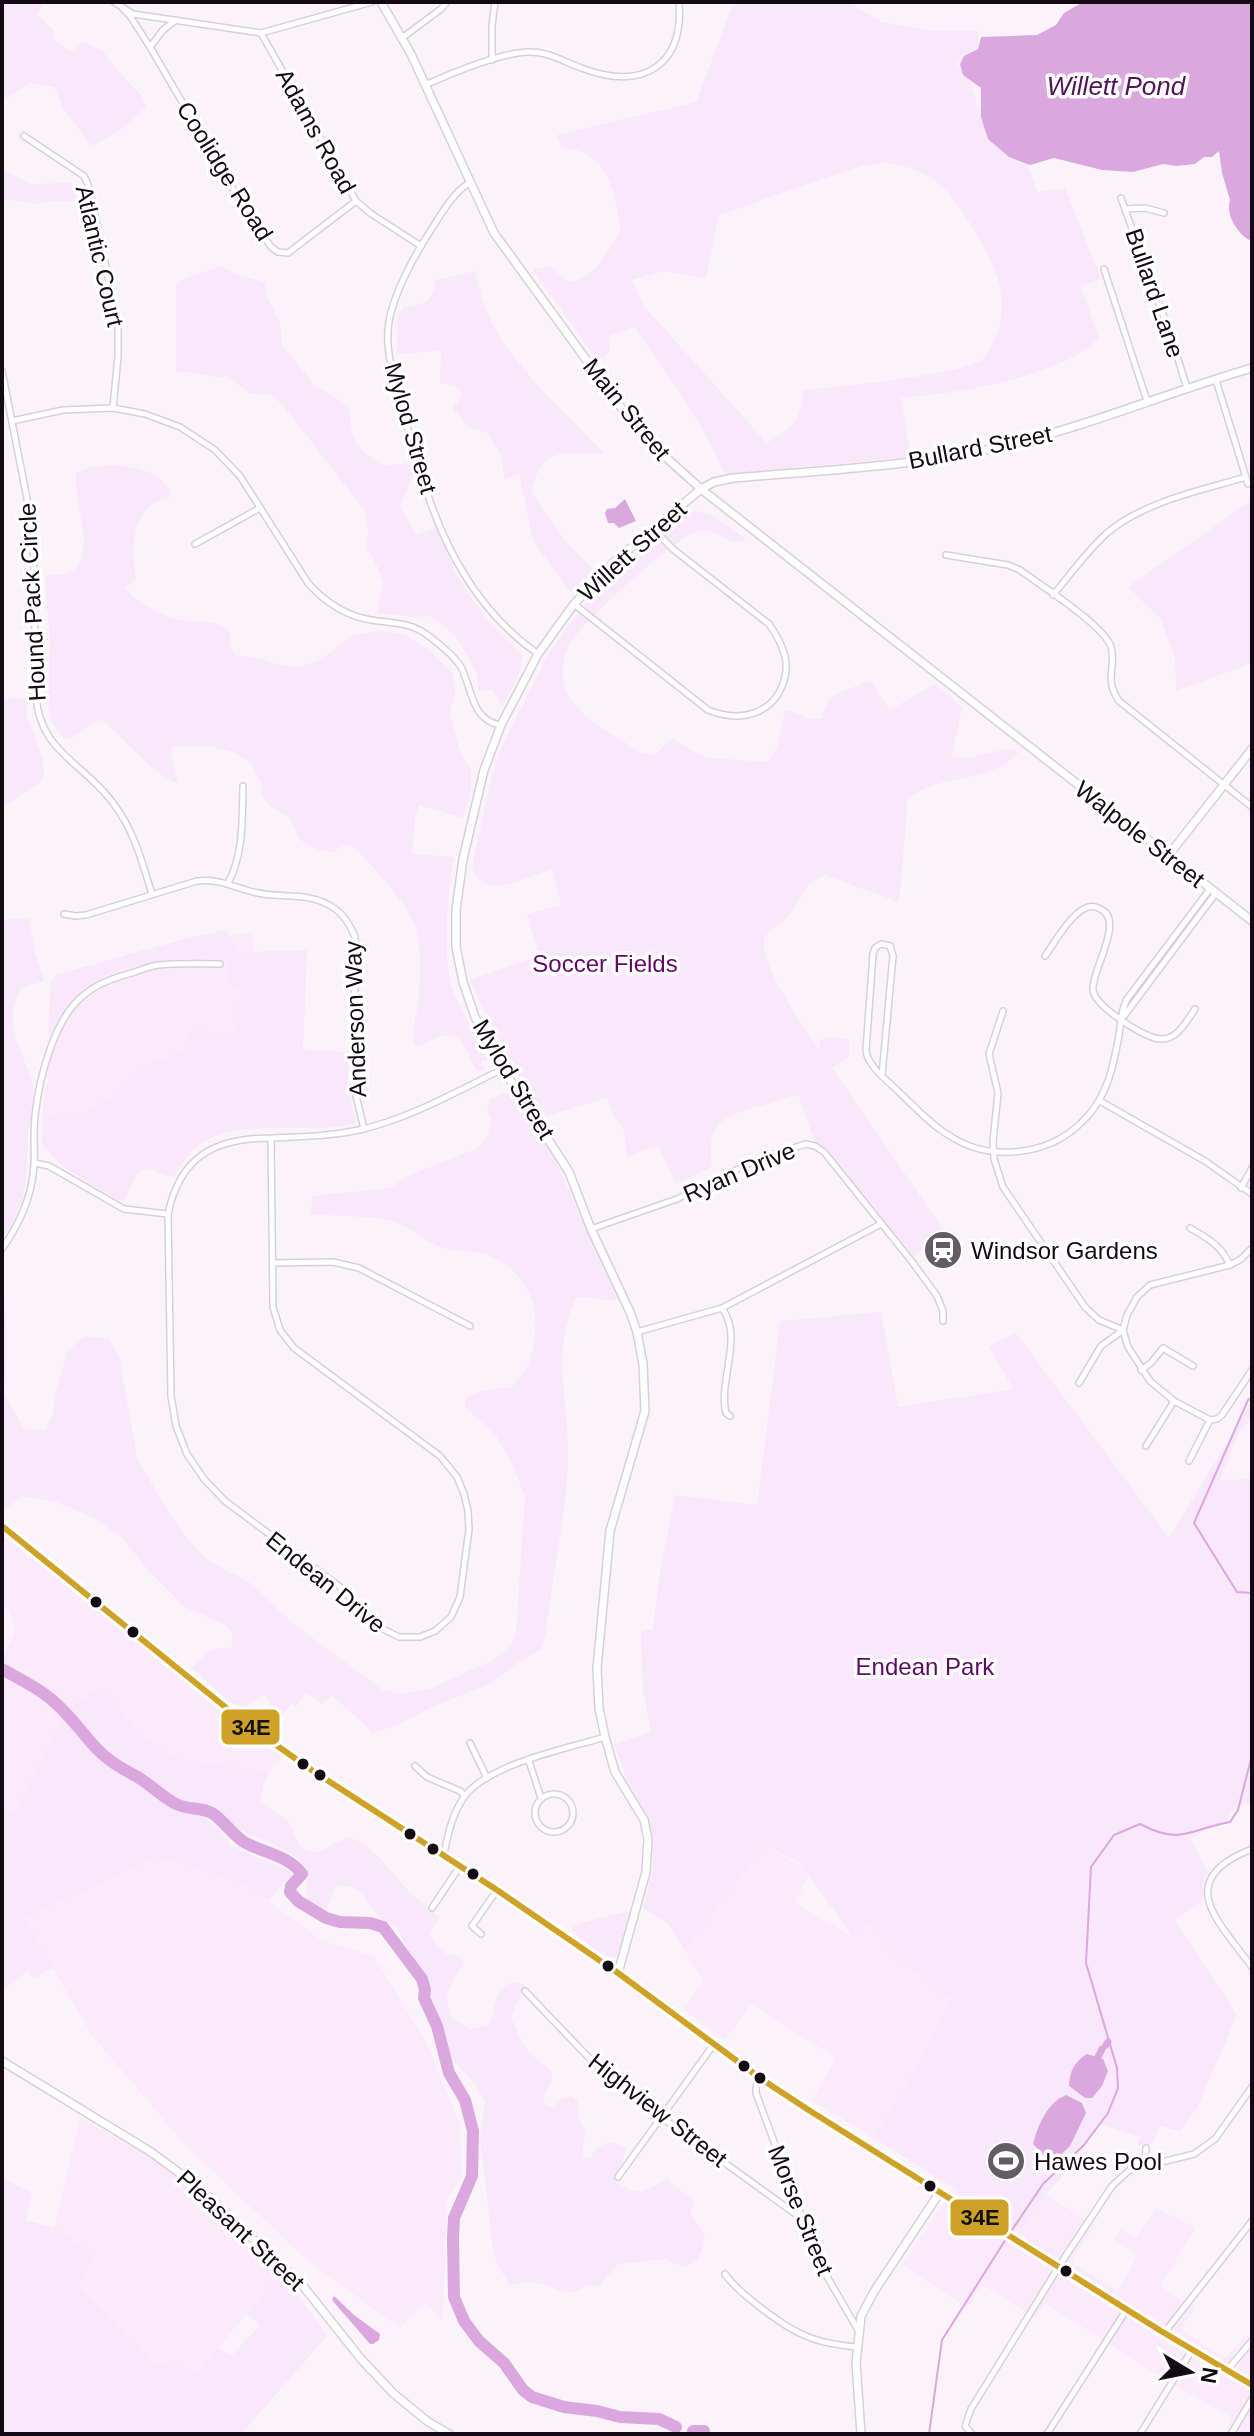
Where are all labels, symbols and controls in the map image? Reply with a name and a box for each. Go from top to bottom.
street label: Adams Road [271,64,361,198]
water label: Willett Pond [1047,71,1187,101]
street label: Coolidge Road [171,97,279,245]
street label: Atlantic Court [71,183,129,330]
street label: Bullard Lane [1120,225,1190,361]
street label: Main Street [578,353,676,465]
street label: Mylod Street [379,360,443,497]
street label: Bullard Street [906,420,1054,474]
street label: Willett Street [572,495,692,607]
street label: Hound Pack Circle [13,502,51,702]
street label: Walpole Street [1070,775,1210,893]
street label: Anderson Way [339,940,371,1098]
park label: Soccer Fields [532,950,678,977]
street label: Mylod Street [468,1014,560,1144]
street label: Ryan Drive [679,1136,799,1208]
station icon: Windsor Gardens [922,1229,964,1271]
place label: Windsor Gardens [971,1237,1158,1264]
street label: Endean Drive [261,1526,391,1638]
unlabelled marker [88,1594,104,1610]
unlabelled marker [125,1624,141,1640]
park label: Endean Park [856,1653,995,1680]
line badge: 34E [220,1708,281,1746]
text: 34E [231,1715,271,1740]
unlabelled marker [295,1756,311,1772]
unlabelled marker [312,1767,328,1783]
unlabelled marker [402,1826,418,1842]
unlabelled marker [425,1841,441,1857]
unlabelled marker [465,1866,481,1882]
unlabelled marker [600,1958,616,1974]
street label: Highview Street [583,2048,733,2173]
unlabelled marker [736,2058,752,2074]
unlabelled marker [752,2070,768,2086]
sports icon: Hawes Pool [985,2140,1027,2182]
street label: Morse Street [763,2141,839,2279]
place label: Hawes Pool [1034,2148,1162,2175]
street label: Pleasant Street [172,2164,310,2296]
unlabelled marker [922,2178,938,2194]
line badge: 34E [949,2198,1010,2237]
text: 34E [960,2205,1000,2230]
unlabelled marker [1058,2263,1074,2279]
north arrow [1150,2332,1230,2412]
text: N [1196,2365,1223,2385]

